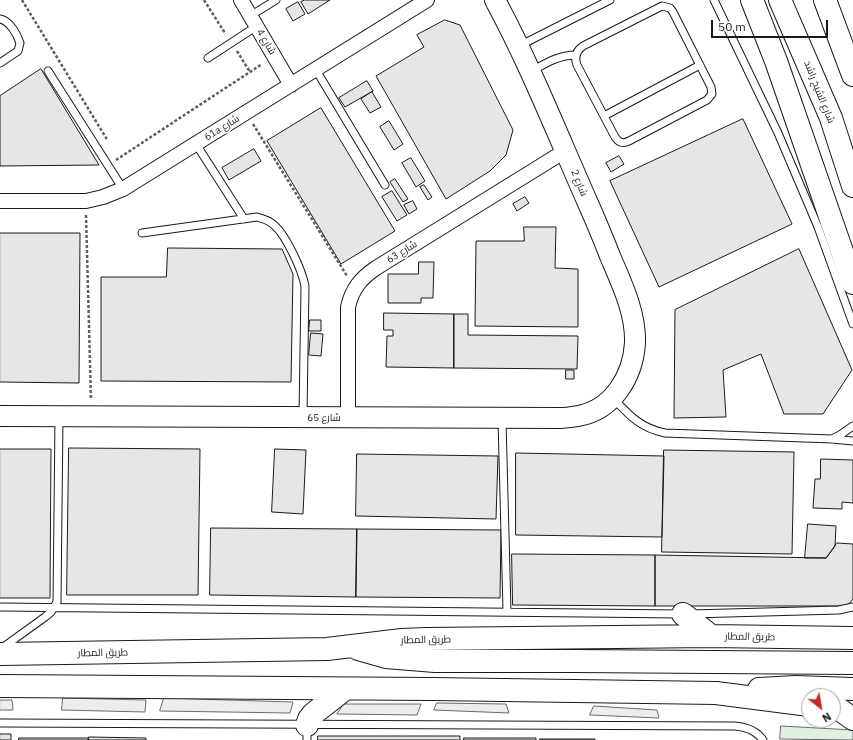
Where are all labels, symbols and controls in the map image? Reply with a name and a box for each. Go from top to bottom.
scale bar [713,12,830,38]
text: 50 m [718,19,746,34]
street label: شارع 4 [254,27,278,57]
street label: شارع الشيخ راشد [801,59,837,125]
street label: 61a شارع [202,113,242,143]
street label: شارع 2 [568,168,590,198]
street label: شارع 63 [385,238,419,266]
street label: شارع 65 [307,412,341,424]
street label: طريق المطار [725,631,775,643]
street label: طريق المطار [401,634,451,646]
street label: طريق المطار [78,647,128,659]
north arrow [801,688,841,728]
text: N [820,709,834,725]

